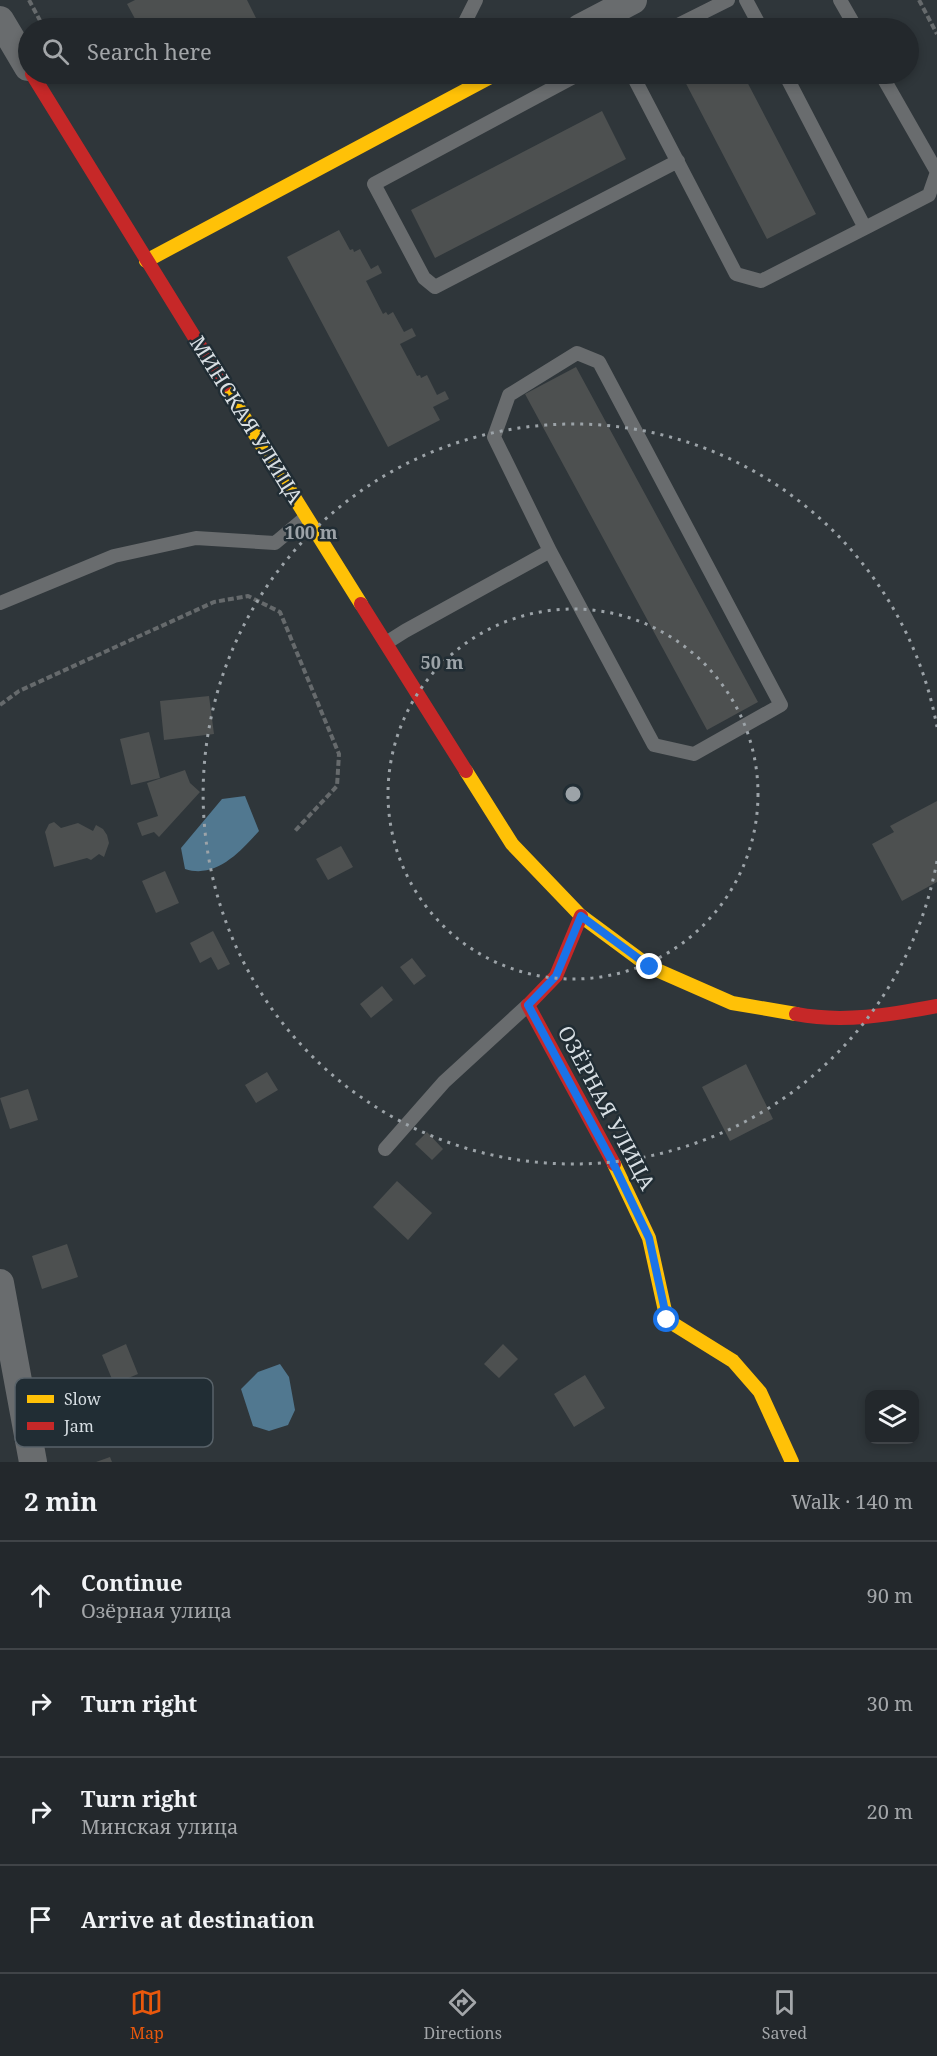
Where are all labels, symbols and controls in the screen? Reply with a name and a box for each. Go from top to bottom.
search box [18,18,919,84]
icon: search [39,35,72,68]
text: Search here [87,36,212,66]
street label: МИНСКАЯ УЛИЦА [184,330,310,509]
text: 100 m [285,520,338,544]
text: 50 m [421,650,464,674]
centre of rings [563,784,583,804]
route end [636,953,662,979]
street label: ОЗЁРНАЯ УЛИЦА [552,1021,662,1195]
route start [653,1306,679,1332]
legend [15,1378,213,1447]
text: Slow [64,1388,101,1410]
map controls [865,1390,919,1444]
button: layers [865,1390,919,1444]
text: Jam [63,1415,94,1437]
text: 2 min [24,1483,98,1519]
text: Walk · 140 m [791,1488,913,1515]
text: Continue [81,1567,183,1597]
icon: ahead [24,1579,57,1612]
text: 90 m [867,1582,913,1609]
text: Озёрная улица [81,1597,232,1624]
icon: right [24,1687,57,1720]
text: Turn right [81,1688,197,1718]
text: 30 m [867,1690,913,1717]
text: Turn right [81,1783,197,1813]
icon: right [24,1795,57,1828]
text: 20 m [867,1798,913,1825]
text: Минская улица [81,1813,238,1840]
icon: arrive [24,1903,57,1936]
text: Arrive at destination [81,1904,315,1934]
tab: Map [130,1986,164,2044]
tab: Directions [424,1986,502,2044]
tab: Saved [762,1986,807,2044]

